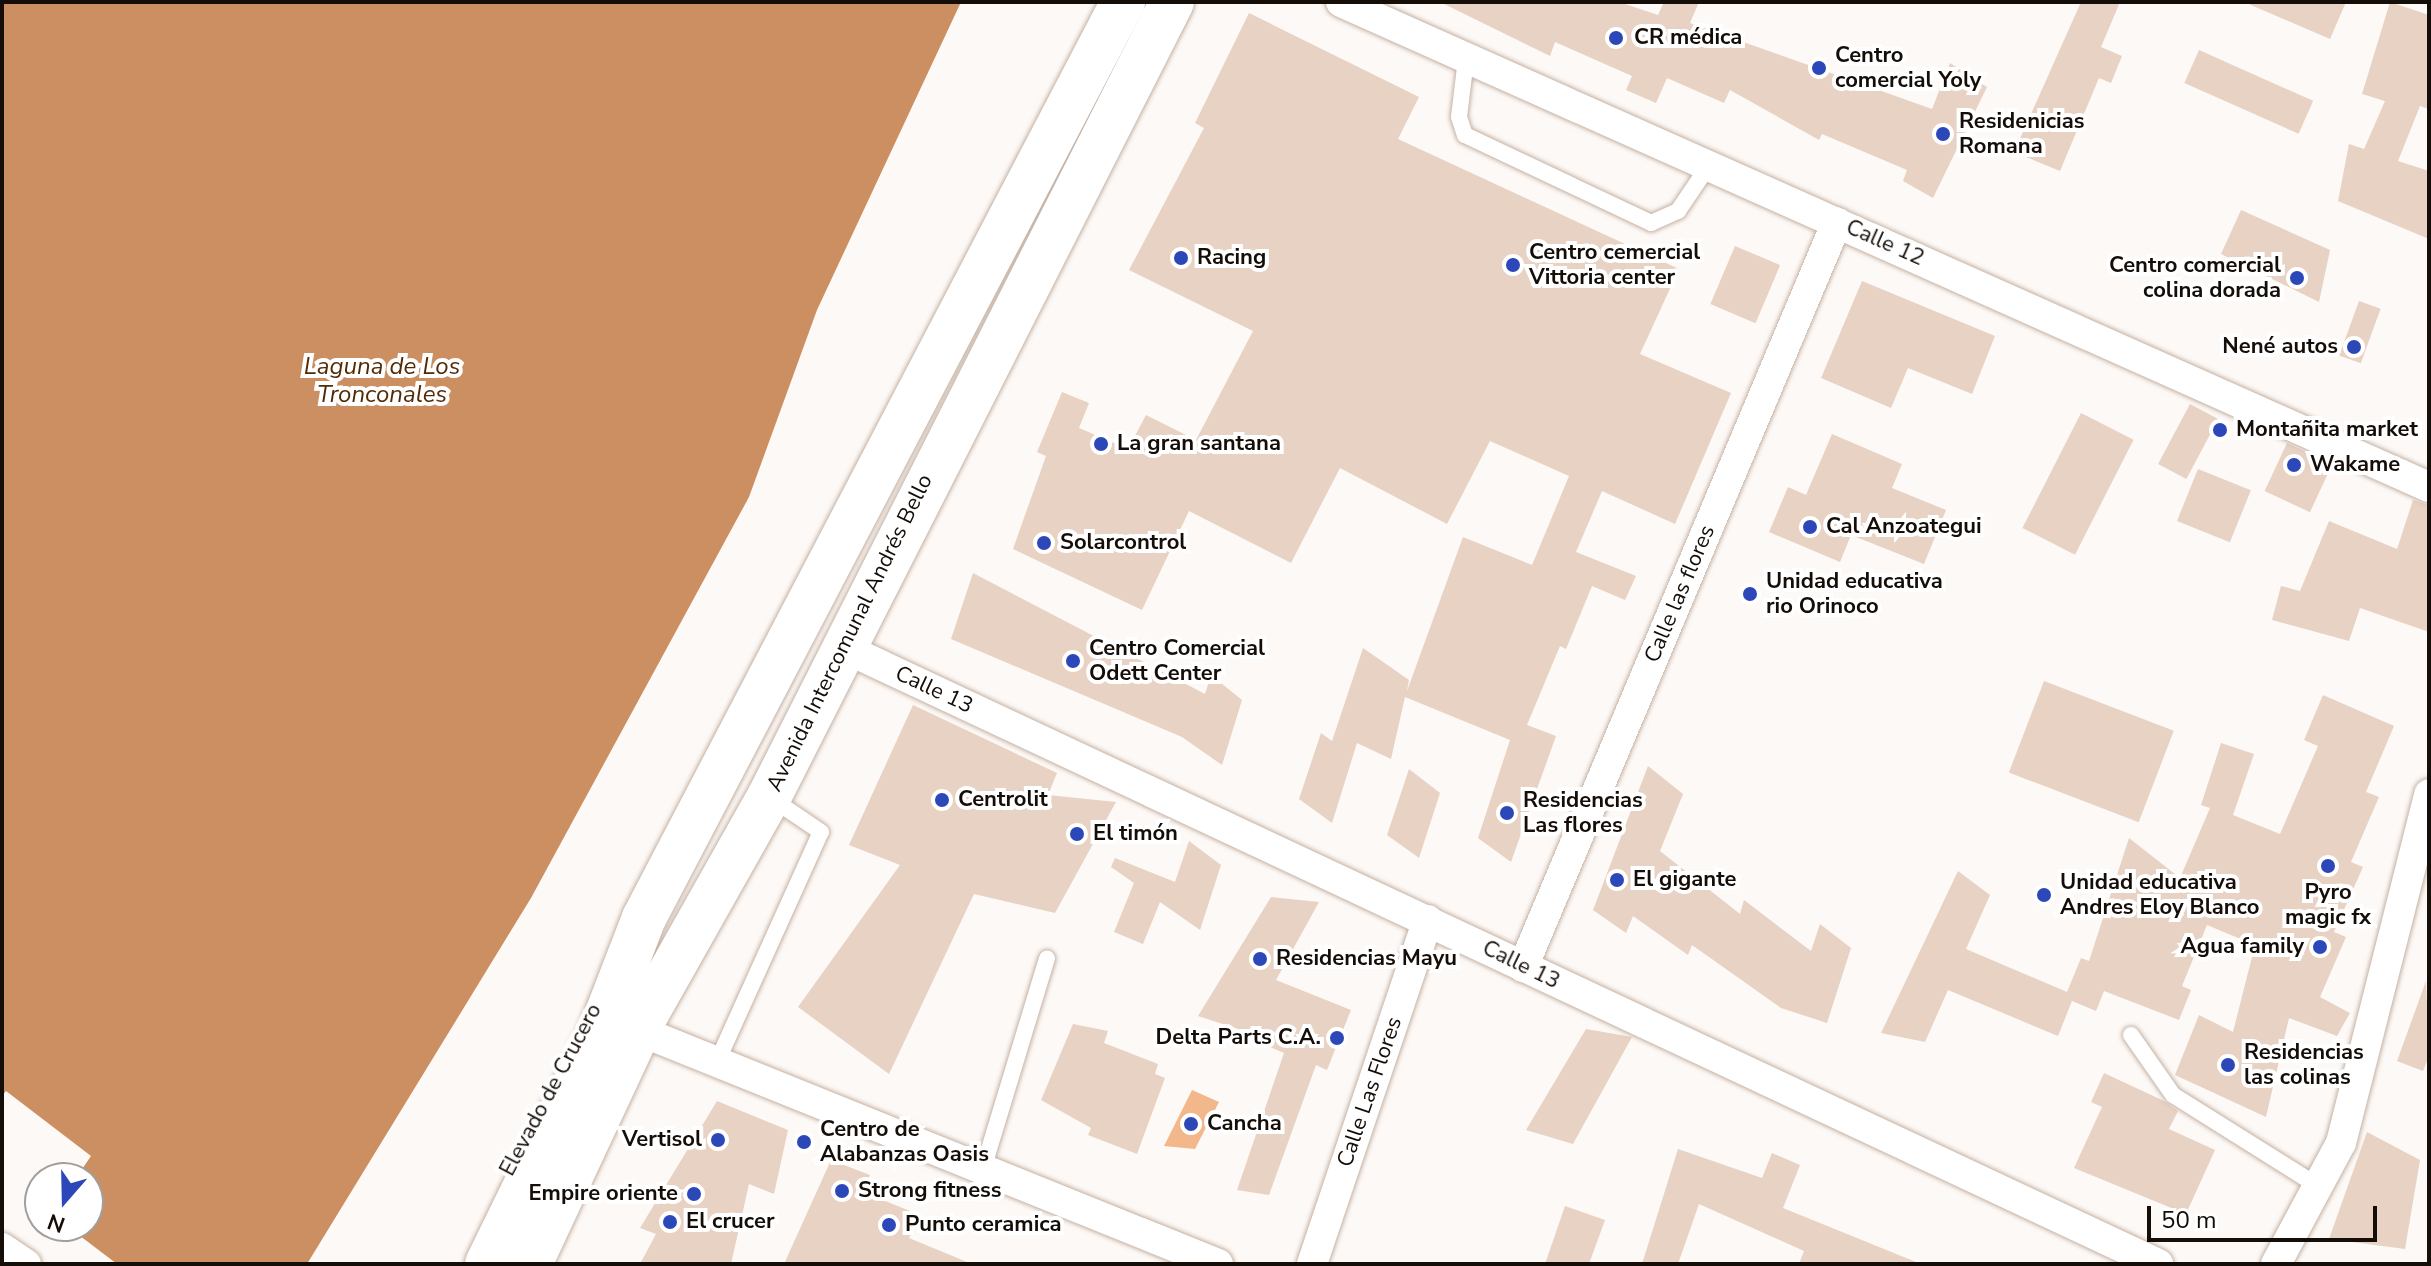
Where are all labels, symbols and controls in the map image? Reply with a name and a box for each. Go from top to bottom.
place label: CR médica [1634,25,1742,51]
marker: CR médica [1605,27,1627,49]
place label: Centro comercial Yoly [1835,42,1981,94]
marker: Centro comercial Yoly [1810,59,1828,77]
place label: Residenicias Romana [1959,108,2084,160]
marker: Residenicias Romana [1934,125,1952,143]
street label: Calle 12 [1842,214,1928,272]
place label: Centro cemercial Vittoria center [1529,239,1700,290]
place label: Racing [1197,245,1266,271]
marker: Racing [1172,249,1190,267]
place label: Centro comercial colina dorada [2109,252,2281,304]
marker: Centro cemercial Vittoria center [1504,256,1522,274]
marker: Centro comercial colina dorada [2288,269,2306,287]
place label: Nené autos [2222,334,2338,360]
marker: Nené autos [2345,338,2363,356]
water label: Laguna de Los Tronconales [304,353,460,409]
place label: Montañita market [2236,417,2418,443]
marker: Montañita market [2211,421,2229,439]
place label: La gran santana [1117,431,1281,457]
marker: La gran santana [1092,435,1110,453]
place label: Wakame [2310,452,2400,478]
marker: Wakame [2285,456,2303,474]
street label: Avenida Intercomunal Andrés Bello [761,470,939,796]
place label: Cal Anzoategui [1826,514,1982,540]
marker: Cal Anzoategui [1801,518,1819,536]
street label: Calle las flores [1639,521,1721,667]
place label: Solarcontrol [1060,530,1186,556]
marker: Solarcontrol [1035,534,1053,552]
place label: Unidad educativa rio Orinoco [1766,568,1943,620]
marker: Unidad educativa rio Orinoco [1741,585,1759,603]
place label: Centro Comercial Odett Center [1089,635,1265,686]
marker: Centro Comercial Odett Center [1064,652,1082,670]
street label: Calle 13 [891,661,977,719]
place label: Centrolit [958,787,1048,813]
place label: Residencias Las flores [1523,787,1643,838]
marker: Centrolit [933,791,951,809]
marker: Residencias Las flores [1498,804,1516,822]
place label: El timón [1093,821,1178,847]
marker: El timón [1068,825,1086,843]
marker: Pyro magic fx [2319,857,2337,875]
place label: El gigante [1633,867,1736,893]
place label: Unidad educativa Andres Eloy Blanco [2060,869,2259,920]
marker: El gigante [1608,871,1626,889]
place label: Pyro magic fx [2285,879,2371,930]
marker: Unidad educativa Andres Eloy Blanco [2035,886,2053,904]
place label: Agua family [2181,934,2304,960]
street label: Calle 13 [1478,935,1564,995]
marker: Agua family [2311,938,2329,956]
place label: Residencias Mayu [1276,946,1457,972]
marker: Residencias Mayu [1251,950,1269,968]
street label: Elevado de Crucero [494,999,608,1181]
street label: Calle Las Flores [1332,1014,1408,1170]
place label: Delta Parts C.A. [1156,1025,1321,1051]
marker: Delta Parts C.A. [1328,1029,1346,1047]
place label: Residencias las colinas [2244,1039,2364,1090]
marker: Residencias las colinas [2219,1056,2237,1074]
place label: Cancha [1207,1111,1282,1137]
marker: Cancha [1182,1115,1200,1133]
place label: Centro de Alabanzas Oasis [820,1116,989,1168]
place label: Vertisol [622,1127,702,1153]
marker: Vertisol [709,1131,727,1149]
marker: Centro de Alabanzas Oasis [795,1133,813,1151]
north arrow [24,1162,104,1242]
place label: Strong fitness [858,1178,1002,1204]
place label: Empire oriente [528,1181,678,1207]
marker: Strong fitness [833,1182,851,1200]
marker: Empire oriente [685,1185,703,1203]
scale bar [2151,1190,2381,1240]
text: 50 m [2161,1204,2217,1236]
text: N [44,1206,69,1240]
place label: El crucer [686,1209,775,1235]
place label: Punto ceramica [905,1212,1062,1238]
marker: El crucer [661,1213,679,1231]
marker: Punto ceramica [880,1216,898,1234]

